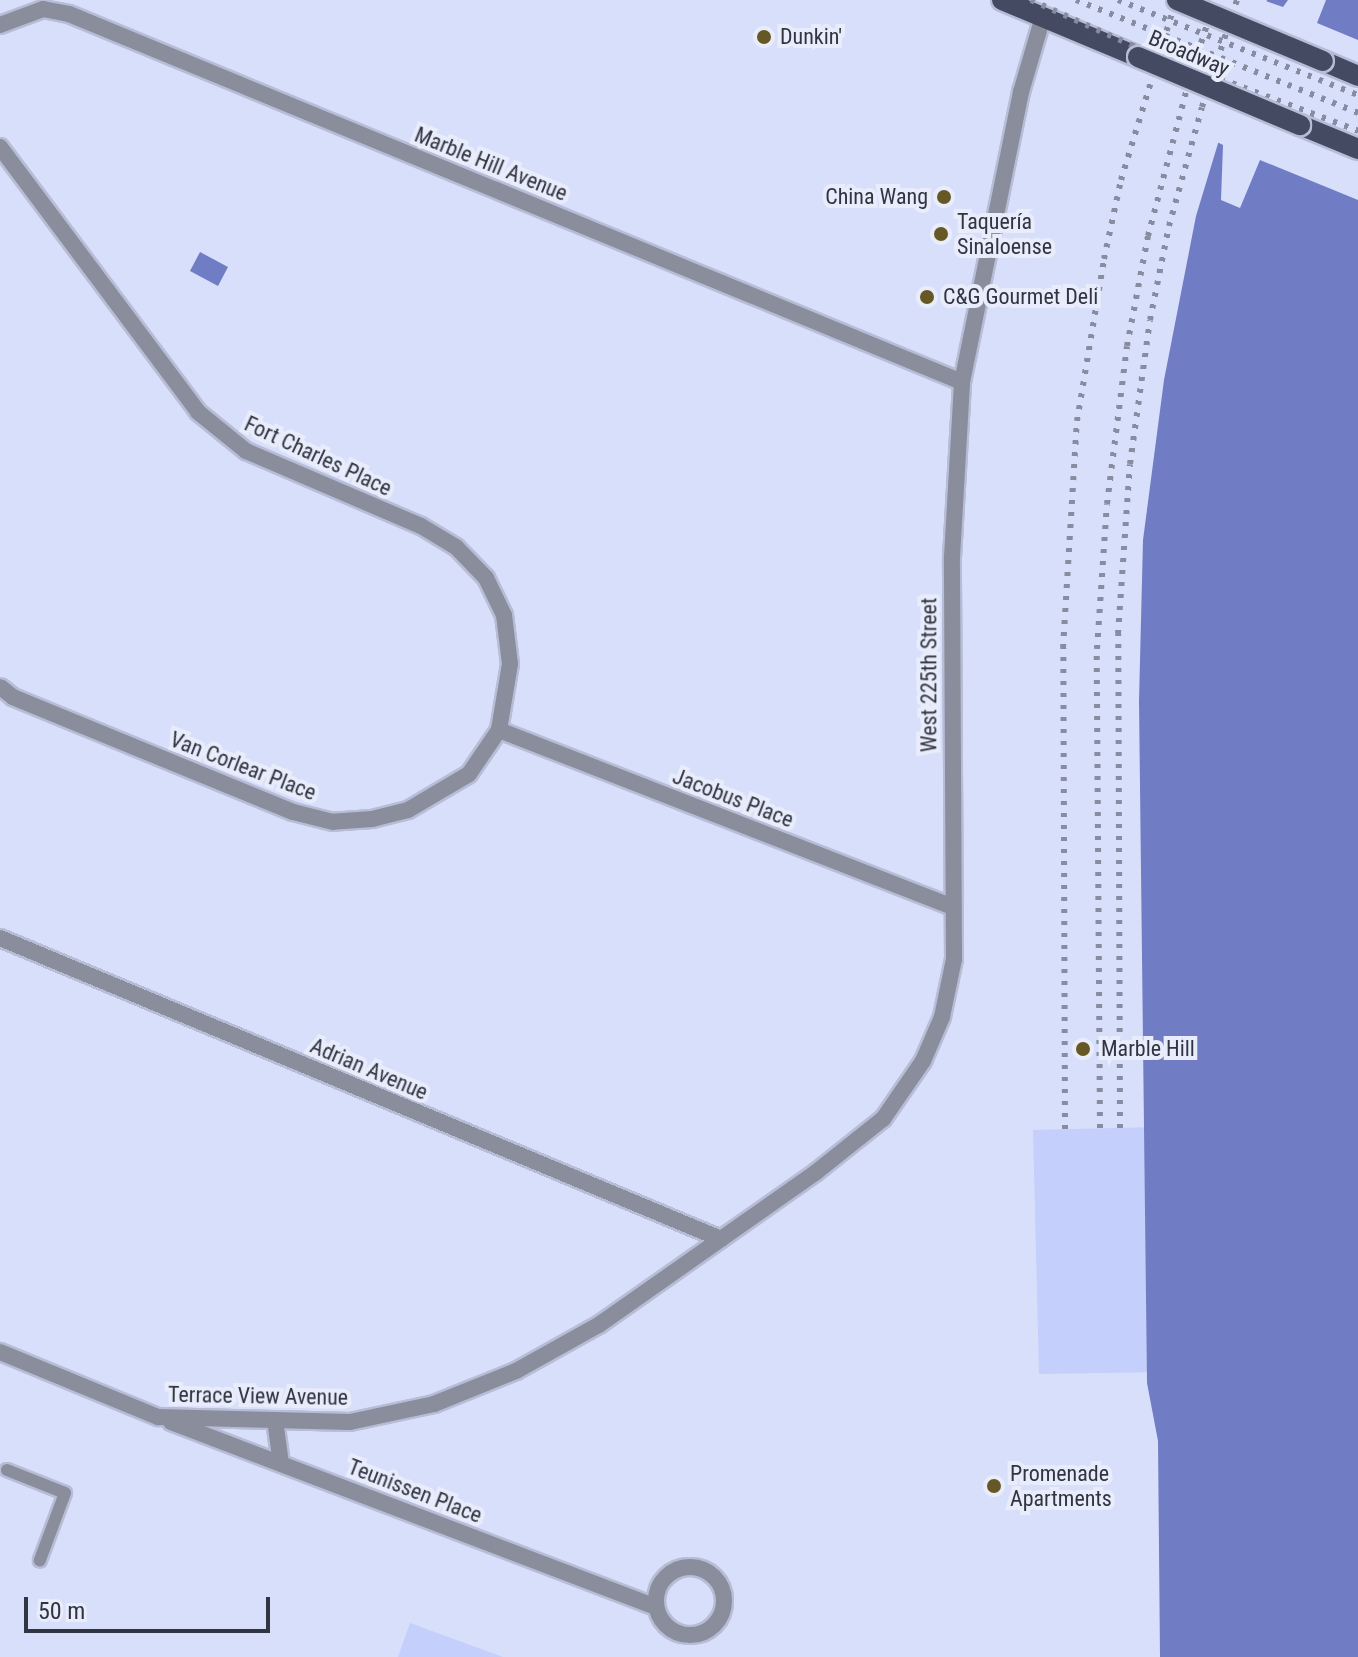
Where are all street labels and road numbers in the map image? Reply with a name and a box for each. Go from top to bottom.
street label: Broadway [1145,24,1233,82]
street label: Marble Hill Avenue [411,121,571,207]
street label: Fort Charles Place [240,410,396,502]
street label: West 225th Street [916,598,942,752]
street label: Van Corlear Place [166,726,320,806]
street label: Jacobus Place [669,763,797,833]
street label: Adrian Avenue [306,1032,432,1106]
street label: Terrace View Avenue [168,1381,348,1411]
street label: Teunissen Place [344,1453,486,1529]

